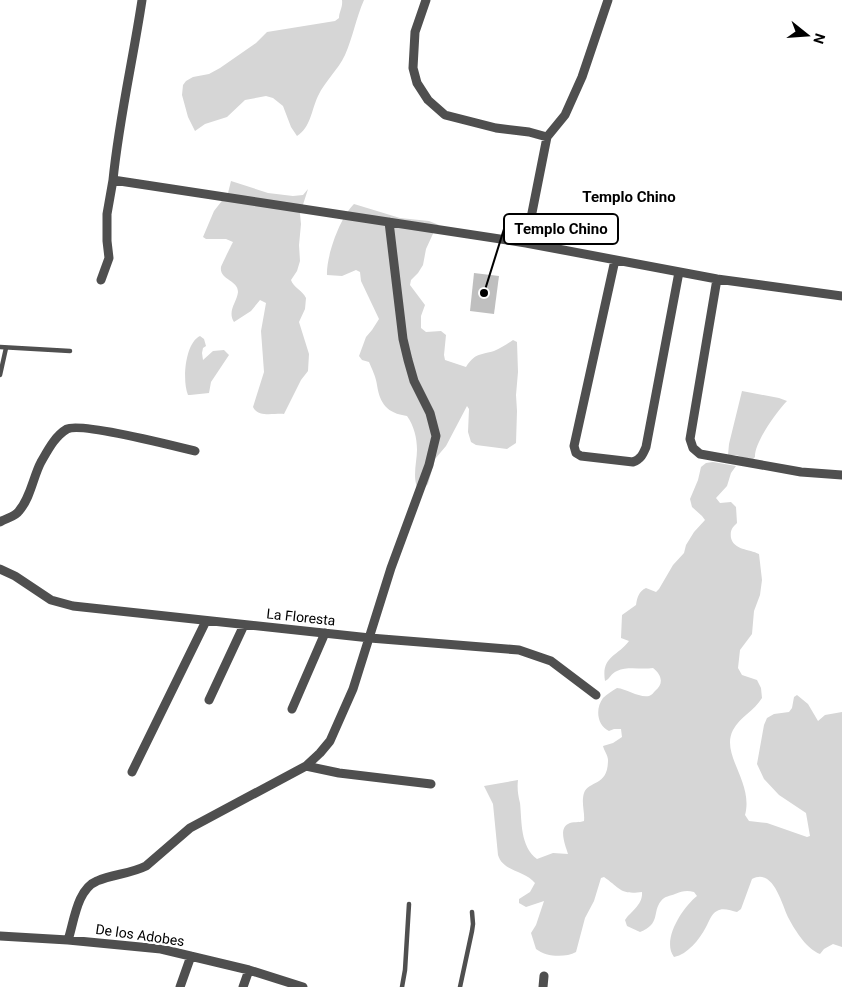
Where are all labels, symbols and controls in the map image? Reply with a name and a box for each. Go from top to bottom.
north arrow [782,10,832,60]
text: N [810,32,829,46]
district label: Templo Chino [582,188,676,206]
callout: Templo Chino [504,214,618,244]
text: Templo Chino [514,220,608,238]
street label: La Floresta [266,605,336,629]
street label: De los Adobes [94,921,186,949]

